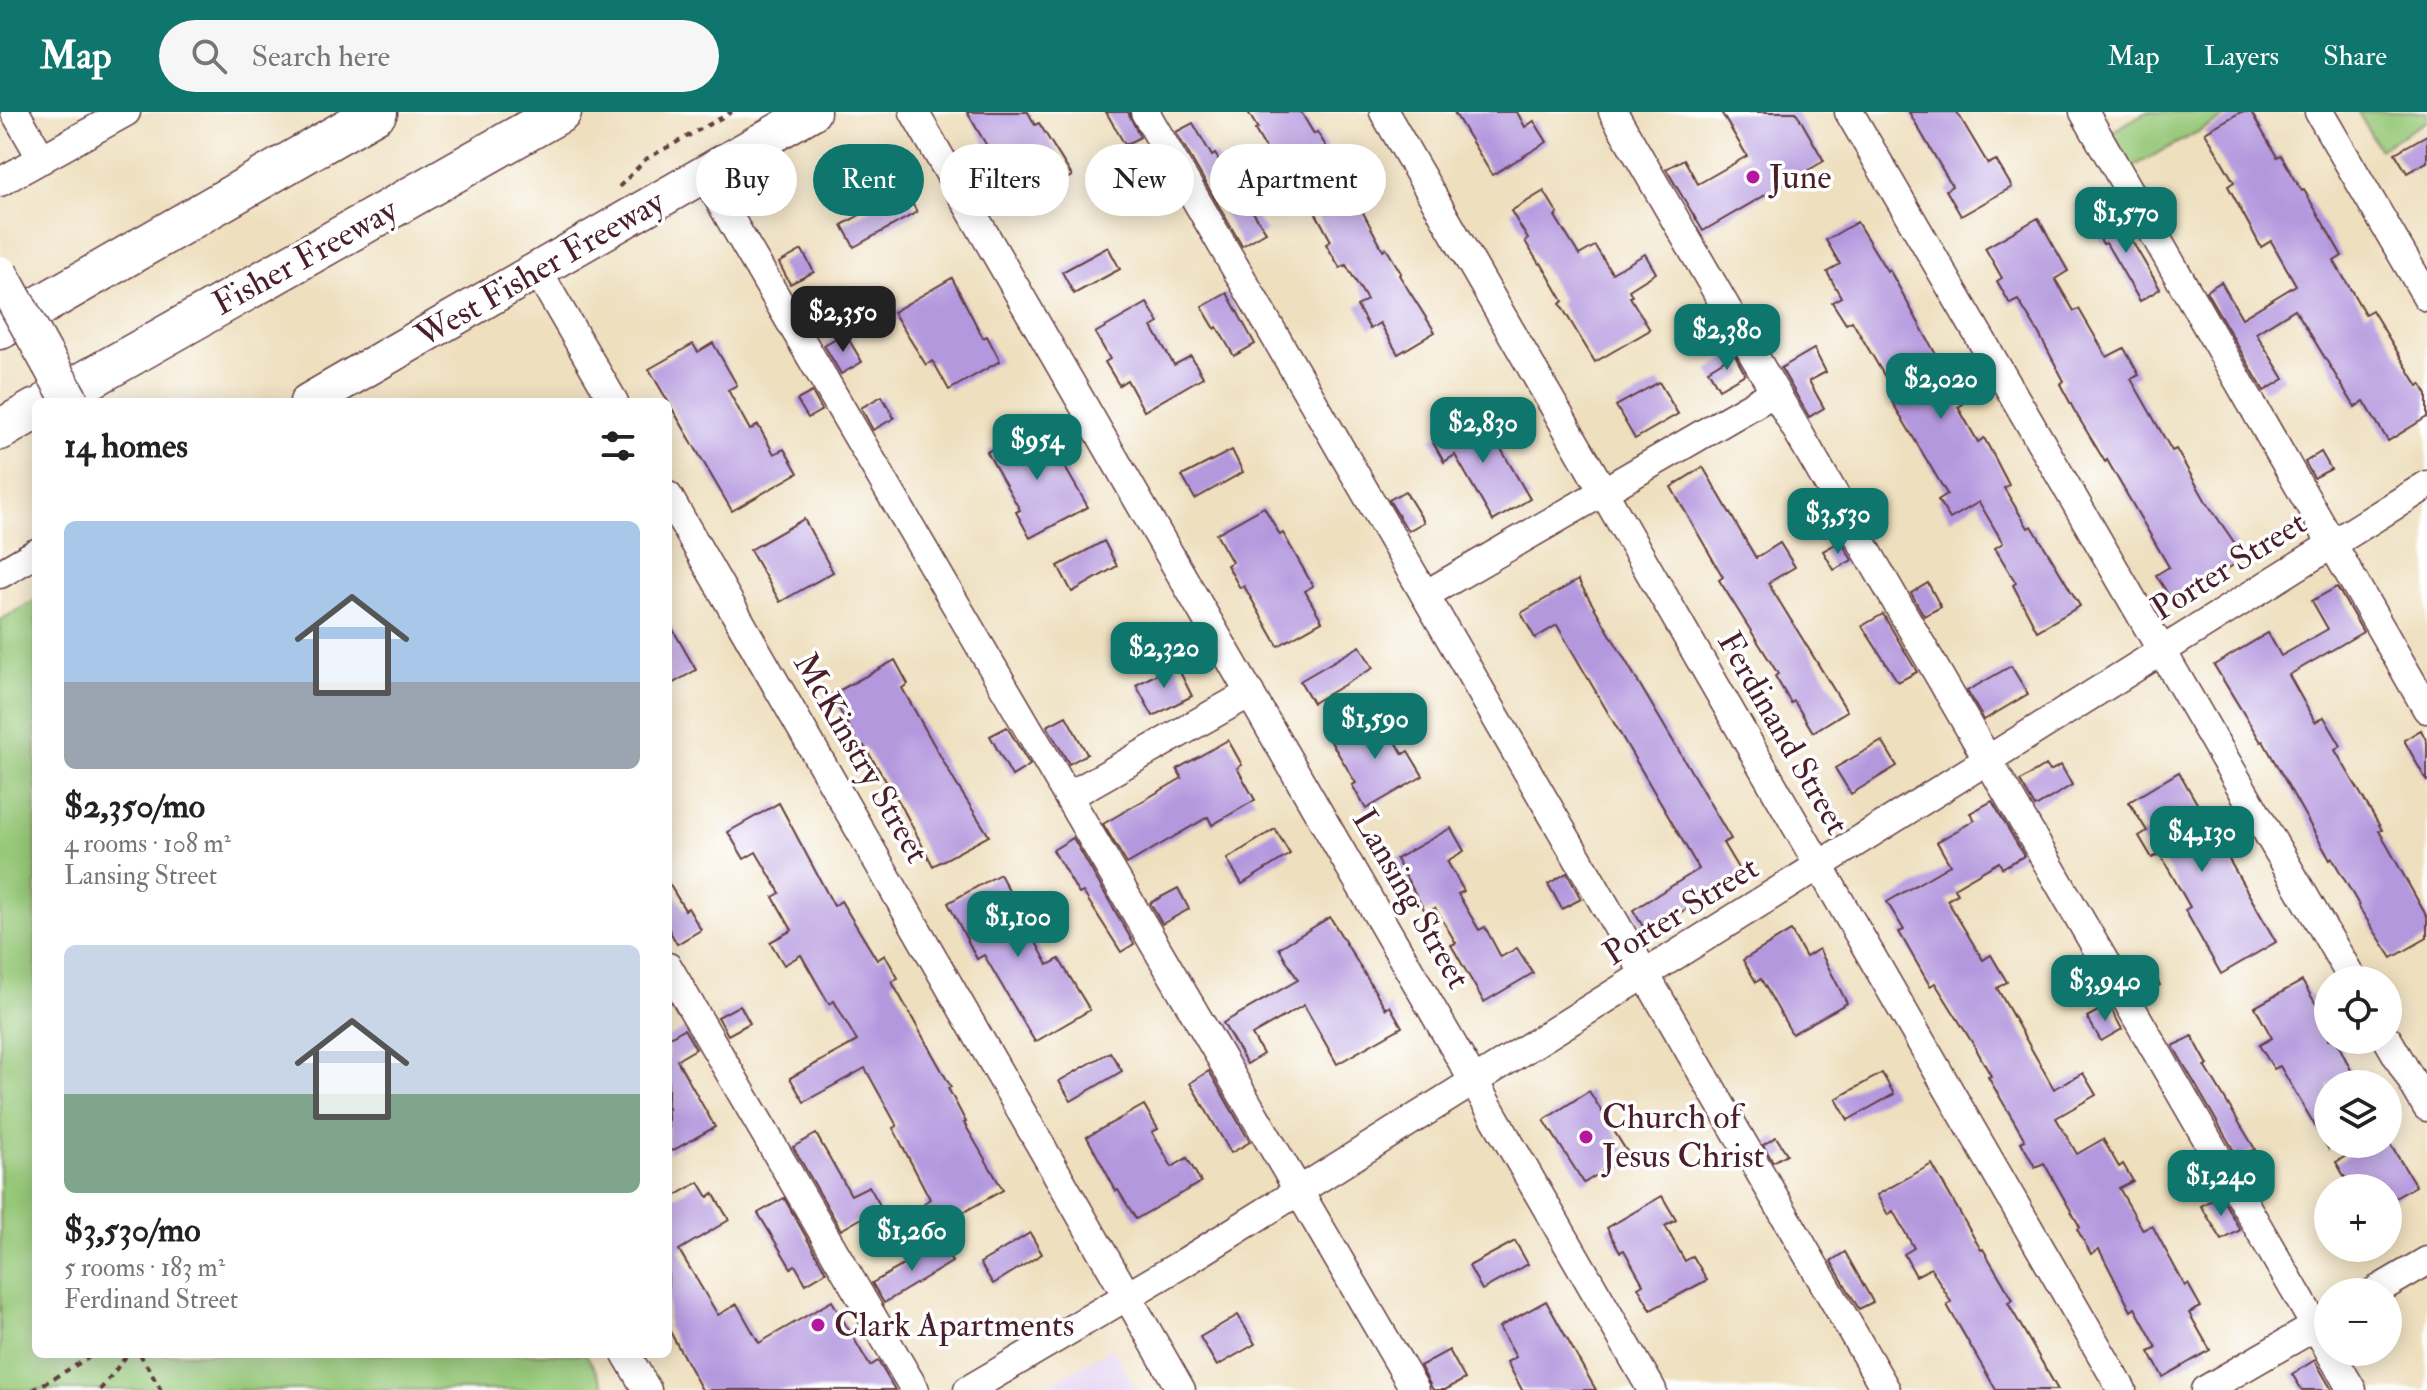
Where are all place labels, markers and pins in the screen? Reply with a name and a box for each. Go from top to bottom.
place label: June [1768,156,1831,199]
marker: June [1744,168,1762,186]
pin: $1,570 [2061,187,2191,255]
pin: $2,350 [778,286,908,354]
pin: $2,380 [1662,304,1792,372]
pin: $2,020 [1876,353,2006,421]
pin: $2,830 [1418,397,1548,465]
pin: $954 [990,414,1084,482]
pin: $3,530 [1773,488,1903,556]
pin: $2,320 [1099,622,1229,690]
pin: $1,590 [1310,693,1440,761]
pin: $4,130 [2137,806,2267,874]
pin: $1,100 [953,891,1083,959]
pin: $3,940 [2040,955,2170,1023]
place label: Church of Jesus Christ [1601,1096,1765,1178]
marker: Church of Jesus Christ [1577,1128,1595,1146]
pin: $1,240 [2156,1150,2286,1218]
pin: $1,260 [847,1205,977,1273]
place label: Clark Apartments [834,1304,1075,1347]
marker: Clark Apartments [809,1316,827,1334]

